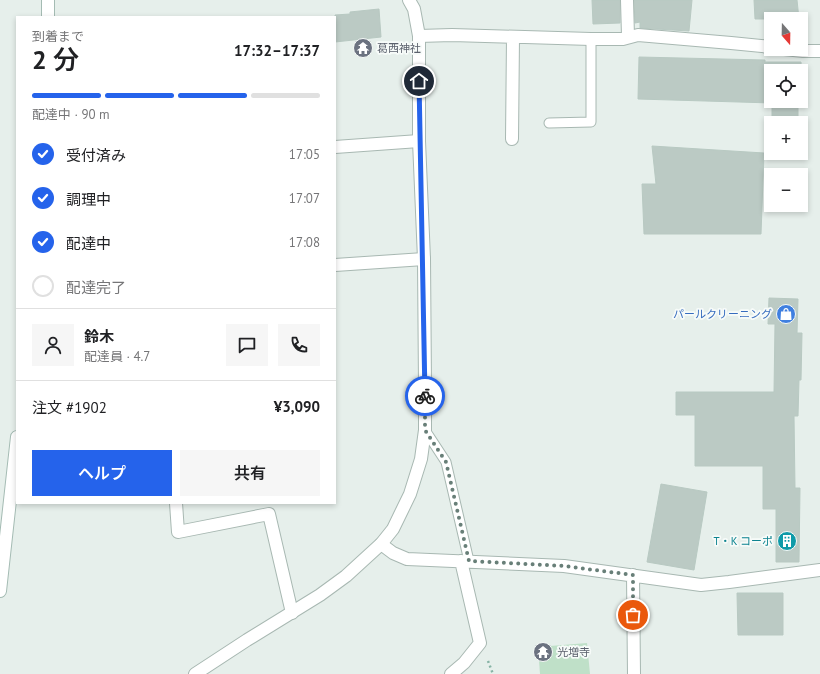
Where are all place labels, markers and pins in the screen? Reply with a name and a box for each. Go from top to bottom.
temple icon: 葛西神社 [352,37,374,59]
place label: 葛西神社 [377,41,421,55]
pin [402,64,436,98]
shop icon: パールクリーニング [775,303,797,325]
place label: パールクリーニング [673,307,772,321]
building icon: T・K コーポ [776,530,798,552]
place label: T・K コーポ [714,534,773,548]
pin [616,598,650,632]
temple icon: 光増寺 [532,641,554,663]
place label: 光増寺 [557,645,590,659]

